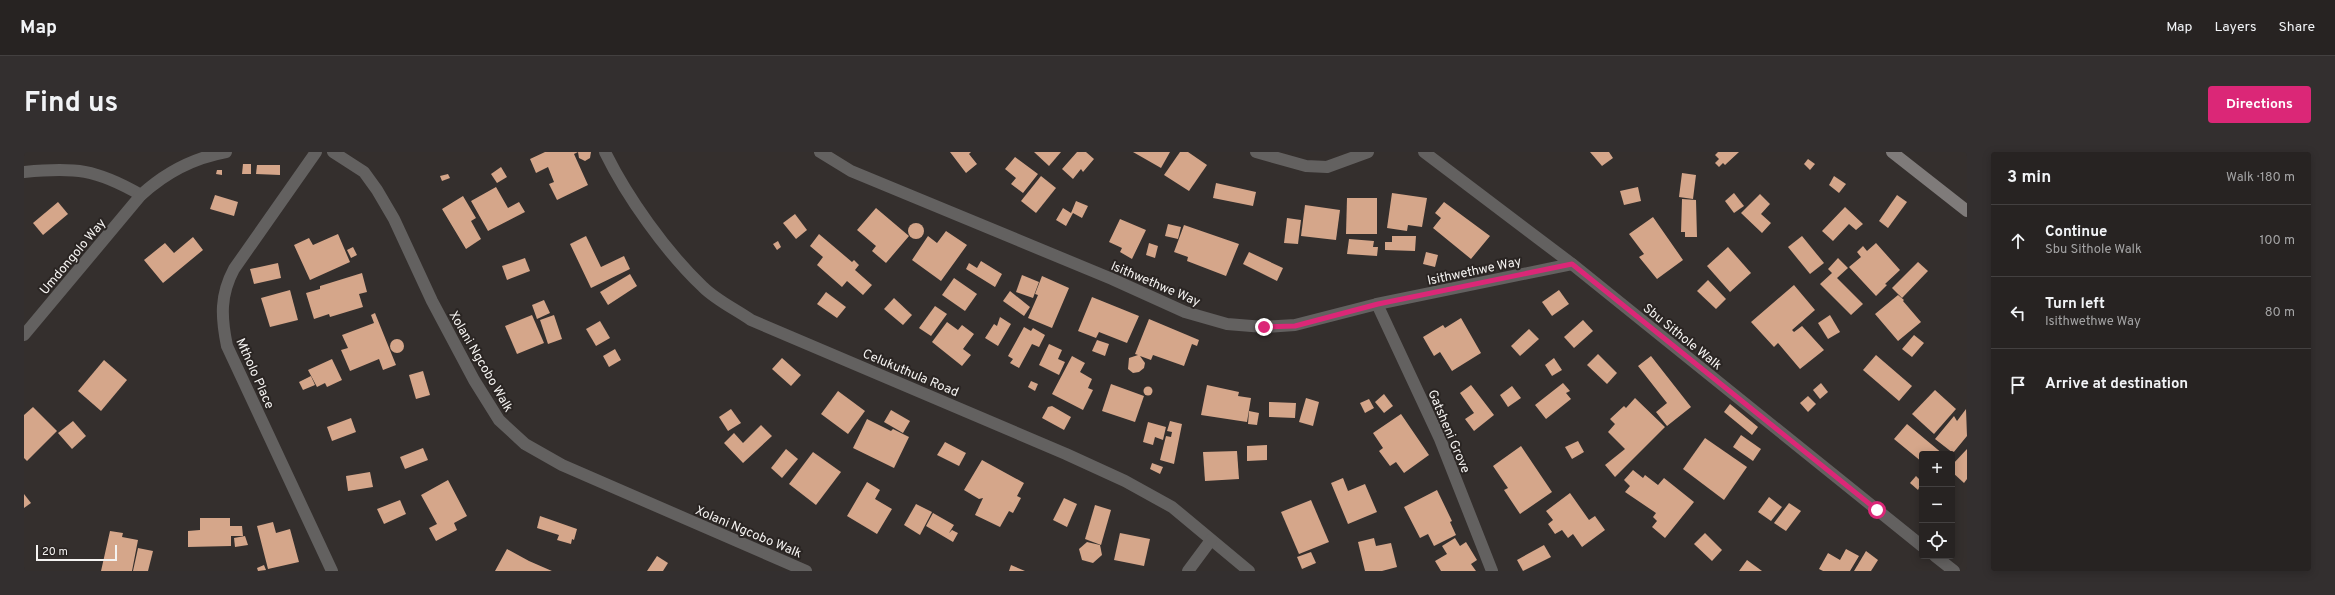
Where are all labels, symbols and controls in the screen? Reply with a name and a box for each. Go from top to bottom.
text: Map [20,16,57,40]
text: Map [2166,19,2192,36]
text: Layers [2214,19,2256,36]
text: Share [2278,19,2315,36]
text: Find us [24,86,118,122]
button: Directions [2208,86,2311,123]
text: 3 min [2007,167,2051,189]
text: Walk · 180 m [2226,170,2295,186]
street label: Umdongolo Way [37,216,110,299]
text: Continue [2045,223,2107,242]
icon: ahead [2007,230,2029,252]
text: 100 m [2259,233,2295,249]
text: Sbu Sithole Walk [2045,242,2142,258]
street label: Isithwethwe Way [1426,254,1523,290]
street label: Isithwethwe Way [1108,259,1203,311]
text: Turn left [2045,295,2105,314]
street label: Sbu Sithole Walk [1639,301,1725,374]
icon: left [2007,302,2029,324]
text: 80 m [2265,305,2295,321]
street label: Xolani Ngcobo Walk [445,308,516,416]
text: Isithwethwe Way [2045,314,2141,330]
route end [1255,318,1273,336]
street label: Mtholo Place [231,336,277,412]
street label: Celukuthula Road [860,346,961,401]
icon: arrive [2007,374,2029,396]
text: Arrive at destination [2045,375,2188,394]
street label: Gatsheni Grove [1423,388,1473,476]
map controls [1919,451,1955,559]
button: + [1919,451,1955,487]
button: − [1919,487,1955,523]
route start [1868,501,1886,519]
street label: Xolani Ngcobo Walk [692,503,804,563]
button: locate [1919,523,1955,559]
scale bar [36,543,117,562]
text: 20 m [42,545,68,559]

